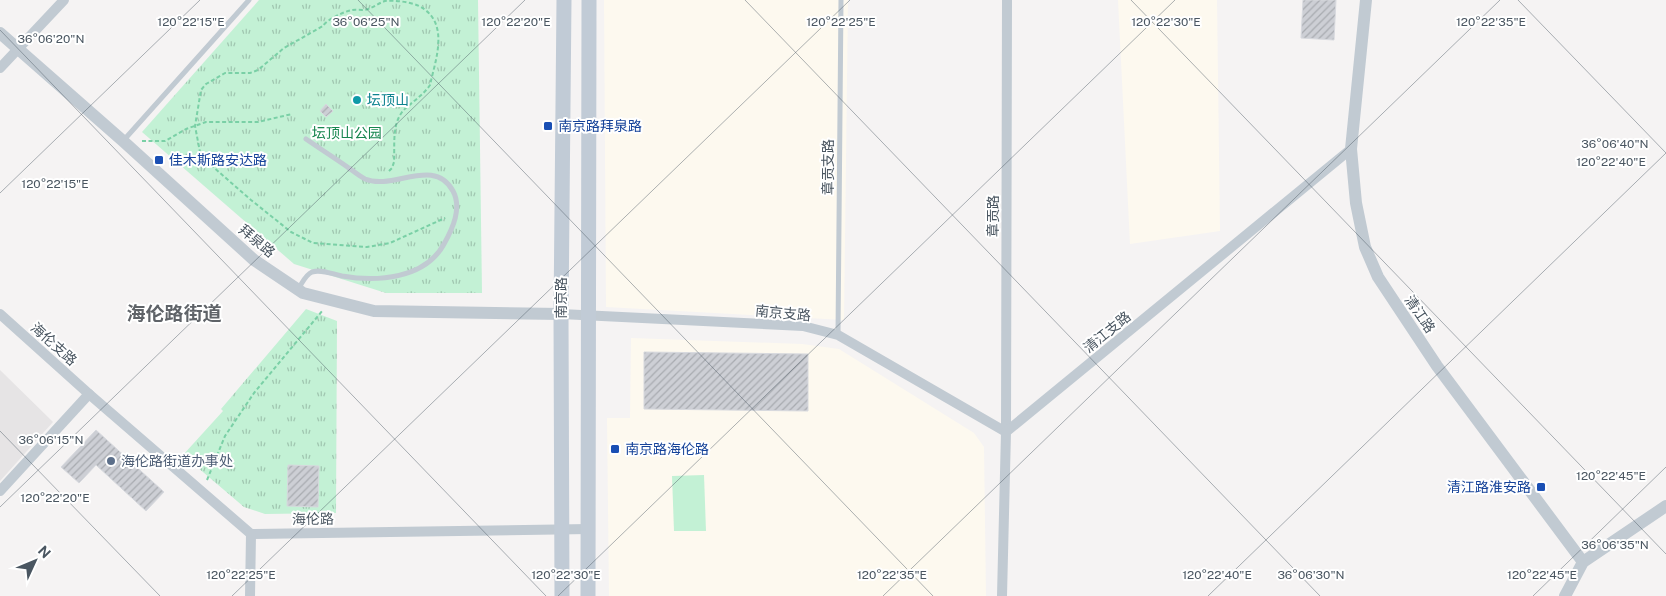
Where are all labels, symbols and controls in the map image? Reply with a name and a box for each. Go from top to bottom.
text: 120°22'15"E [157,15,225,29]
text: 36°06'25"N [332,15,400,29]
text: 120°22'20"E [481,15,551,29]
text: 120°22'25"E [806,15,876,29]
text: 120°22'30"E [1131,15,1201,29]
text: 120°22'35"E [1456,15,1526,29]
text: 36°06'20"N [18,32,84,46]
place label: 坛顶山 [367,92,409,108]
marker: 坛顶山 [351,94,363,106]
place label: 南京路拜泉路 [558,118,642,134]
marker: 南京路拜泉路 [542,120,554,132]
park label: 坛顶山公园 [312,125,382,141]
text: 36°06'40"N [1581,137,1649,151]
street label: 章贡支路 [820,139,836,195]
place label: 佳木斯路安达路 [169,152,267,168]
marker: 佳木斯路安达路 [153,154,165,166]
text: 120°22'40"E [1576,155,1646,169]
text: 120°22'15"E [21,177,89,191]
street label: 章贡路 [985,195,1001,237]
street label: 拜泉路 [236,221,278,261]
street label: 南京路 [553,277,569,319]
street label: 清江路 [1402,292,1438,336]
district label: 海伦路街道 [126,302,222,324]
street label: 南京支路 [754,303,812,323]
street label: 清江支路 [1080,308,1134,356]
street label: 海伦支路 [28,319,80,369]
text: 36°06'15"N [19,433,83,447]
place label: 南京路海伦路 [625,441,709,457]
marker: 南京路海伦路 [609,443,621,455]
place label: 海伦路街道办事处 [121,453,233,469]
marker: 海伦路街道办事处 [105,455,117,467]
text: 120°22'45"E [1576,469,1646,483]
place label: 清江路淮安路 [1447,479,1531,495]
marker: 清江路淮安路 [1535,481,1547,493]
text: 120°22'20"E [20,491,90,505]
street label: 海伦路 [292,511,334,527]
north arrow [10,536,60,586]
text: 36°06'35"N [1581,538,1649,552]
text: N [35,542,54,561]
text: 120°22'25"E [206,568,276,582]
text: 120°22'30"E [531,568,601,582]
text: 120°22'35"E [857,568,927,582]
text: 120°22'40"E [1182,568,1252,582]
text: 36°06'30"N [1277,568,1345,582]
text: 120°22'45"E [1507,568,1577,582]

